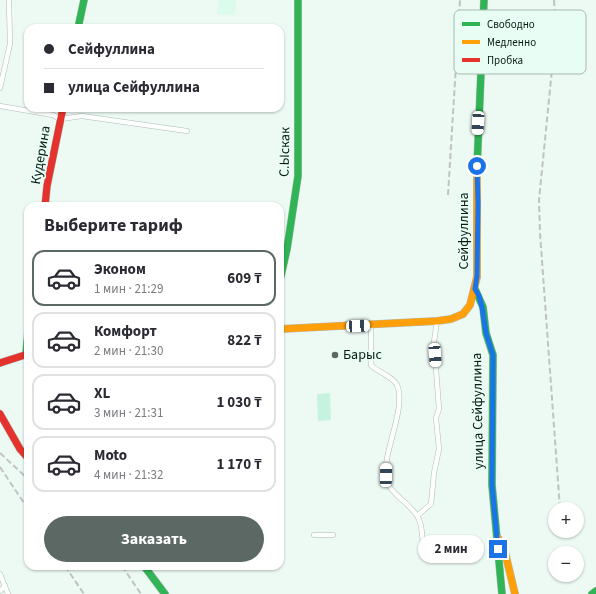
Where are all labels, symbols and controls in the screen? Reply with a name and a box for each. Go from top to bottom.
legend [454,10,586,74]
text: Свободно [487,17,535,32]
text: Медленно [487,35,536,50]
text: Сейфуллина [68,39,155,60]
text: Пробка [487,53,523,68]
text: улица Сейфуллина [68,77,200,98]
car [471,111,485,135]
street label: Кудерина [26,124,56,186]
street label: С.Ыскак [275,127,295,177]
route start [468,157,486,175]
street label: Сейфуллина [454,192,474,270]
text: Выберите тариф [44,213,183,238]
text: Эконом [94,259,146,280]
icon: car [46,260,82,296]
text: 609 ₸ [227,268,262,289]
text: 1 мин · 21:29 [94,280,163,298]
car [346,319,370,333]
text: Комфорт [94,321,157,342]
icon: car [46,322,82,358]
text: 822 ₸ [227,330,262,351]
text: 2 мин · 21:30 [94,342,163,360]
car [428,343,442,367]
place label: Барыс [343,345,382,365]
marker: Барыс [330,350,340,360]
street label: улица Сейфуллина [467,352,489,470]
text: XL [94,383,110,404]
icon: car [46,384,82,420]
text: 1 030 ₸ [216,392,262,413]
text: 3 мин · 21:31 [94,404,163,422]
text: Moto [94,445,127,466]
icon: car [46,446,82,482]
text: 1 170 ₸ [216,454,262,475]
car [380,463,392,487]
text: 4 мин · 21:32 [94,466,163,484]
map controls [548,502,584,582]
button: + [548,502,584,538]
button: Заказать [44,516,264,562]
callout: 2 мин [418,535,484,563]
text: 2 мин [434,540,468,558]
route end [489,540,507,558]
button: − [548,546,584,582]

